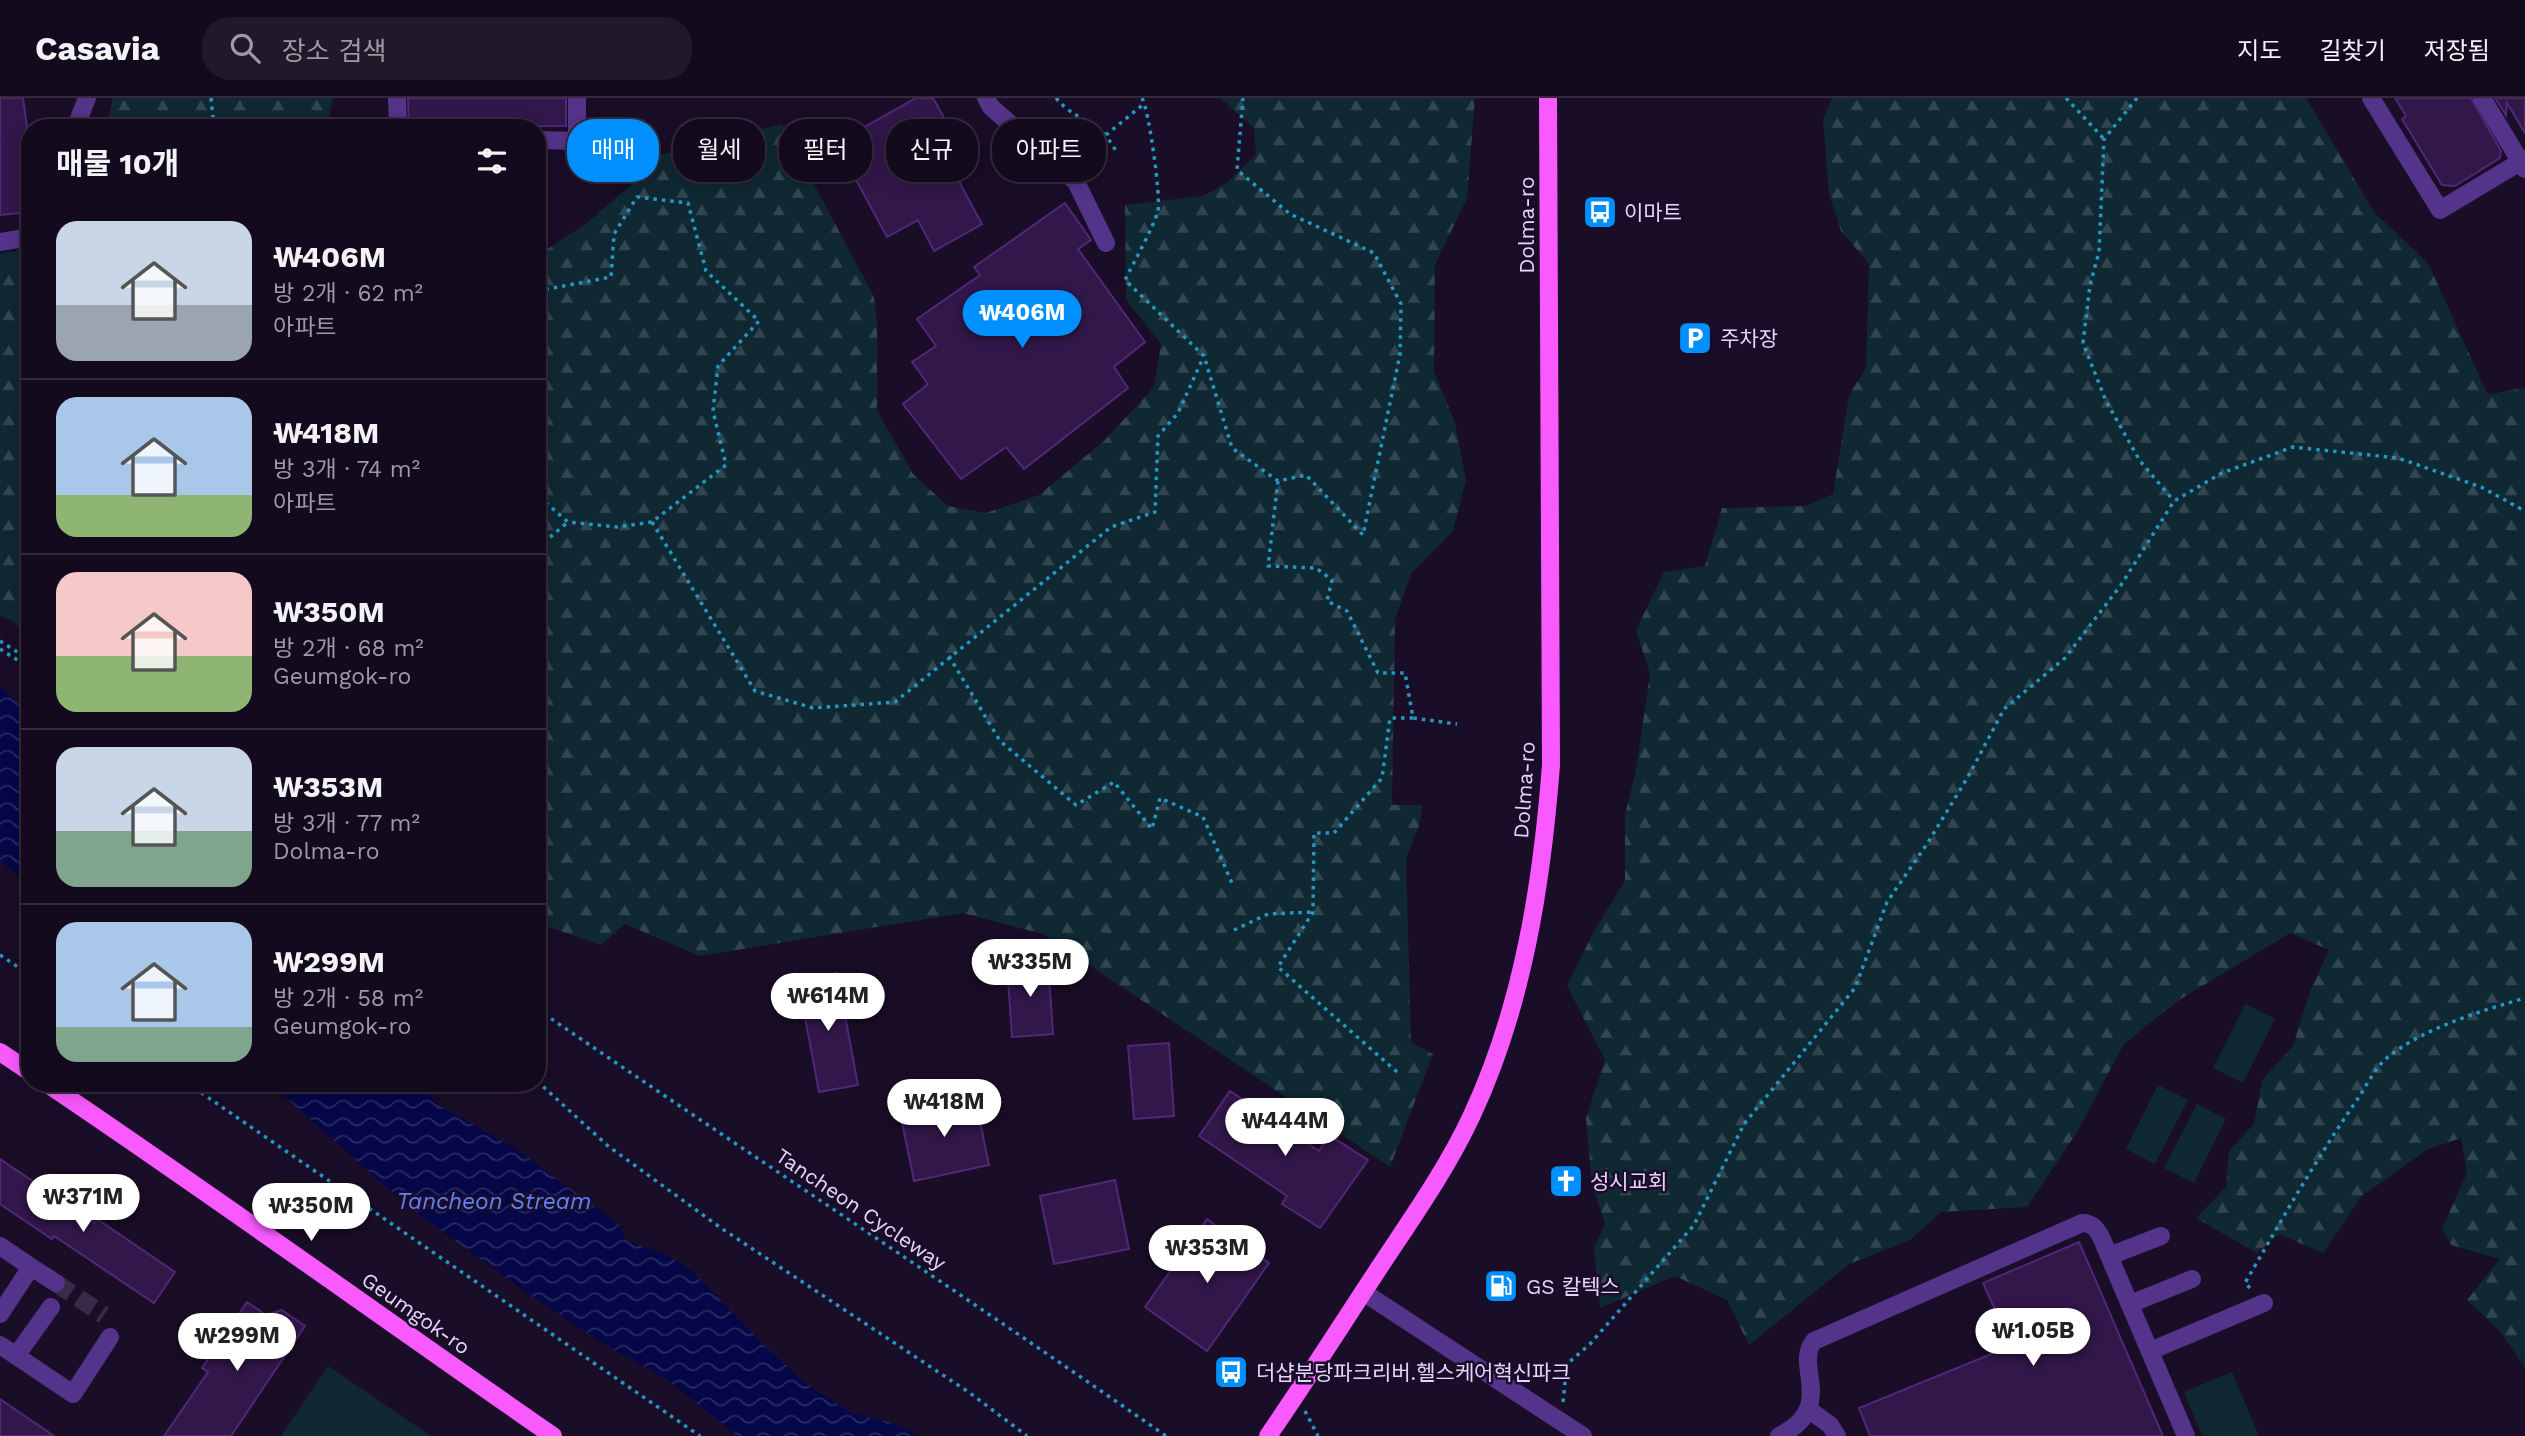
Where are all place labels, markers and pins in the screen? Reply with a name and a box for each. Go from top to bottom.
bus stop icon: 이마트 [1581,193,1619,231]
place label: 이마트 [1624,200,1682,225]
pin: ₩406M [973,290,1071,350]
parking icon: 주차장 [1676,319,1714,357]
place label: 주차장 [1720,326,1778,351]
pin: ₩335M [981,940,1079,999]
pin: ₩614M [779,974,877,1033]
pin: ₩418M [895,1080,993,1139]
pin: ₩444M [1236,1098,1334,1158]
church icon: 성시교회 [1547,1162,1585,1200]
place label: 성시교회 [1590,1169,1667,1194]
pin: ₩371M [34,1174,132,1234]
pin: ₩350M [262,1184,360,1243]
pin: ₩353M [1158,1226,1256,1285]
fuel station icon: GS 칼텍스 [1482,1267,1520,1305]
place label: GS 칼텍스 [1526,1274,1620,1299]
pin: ₩1.05B [1976,1308,2090,1368]
pin: ₩299M [188,1314,286,1373]
bus stop icon: 더샵분당파크리버.헬스케어혁신파크 [1212,1353,1250,1391]
place label: 더샵분당파크리버.헬스케어혁신파크 [1256,1360,1571,1385]

